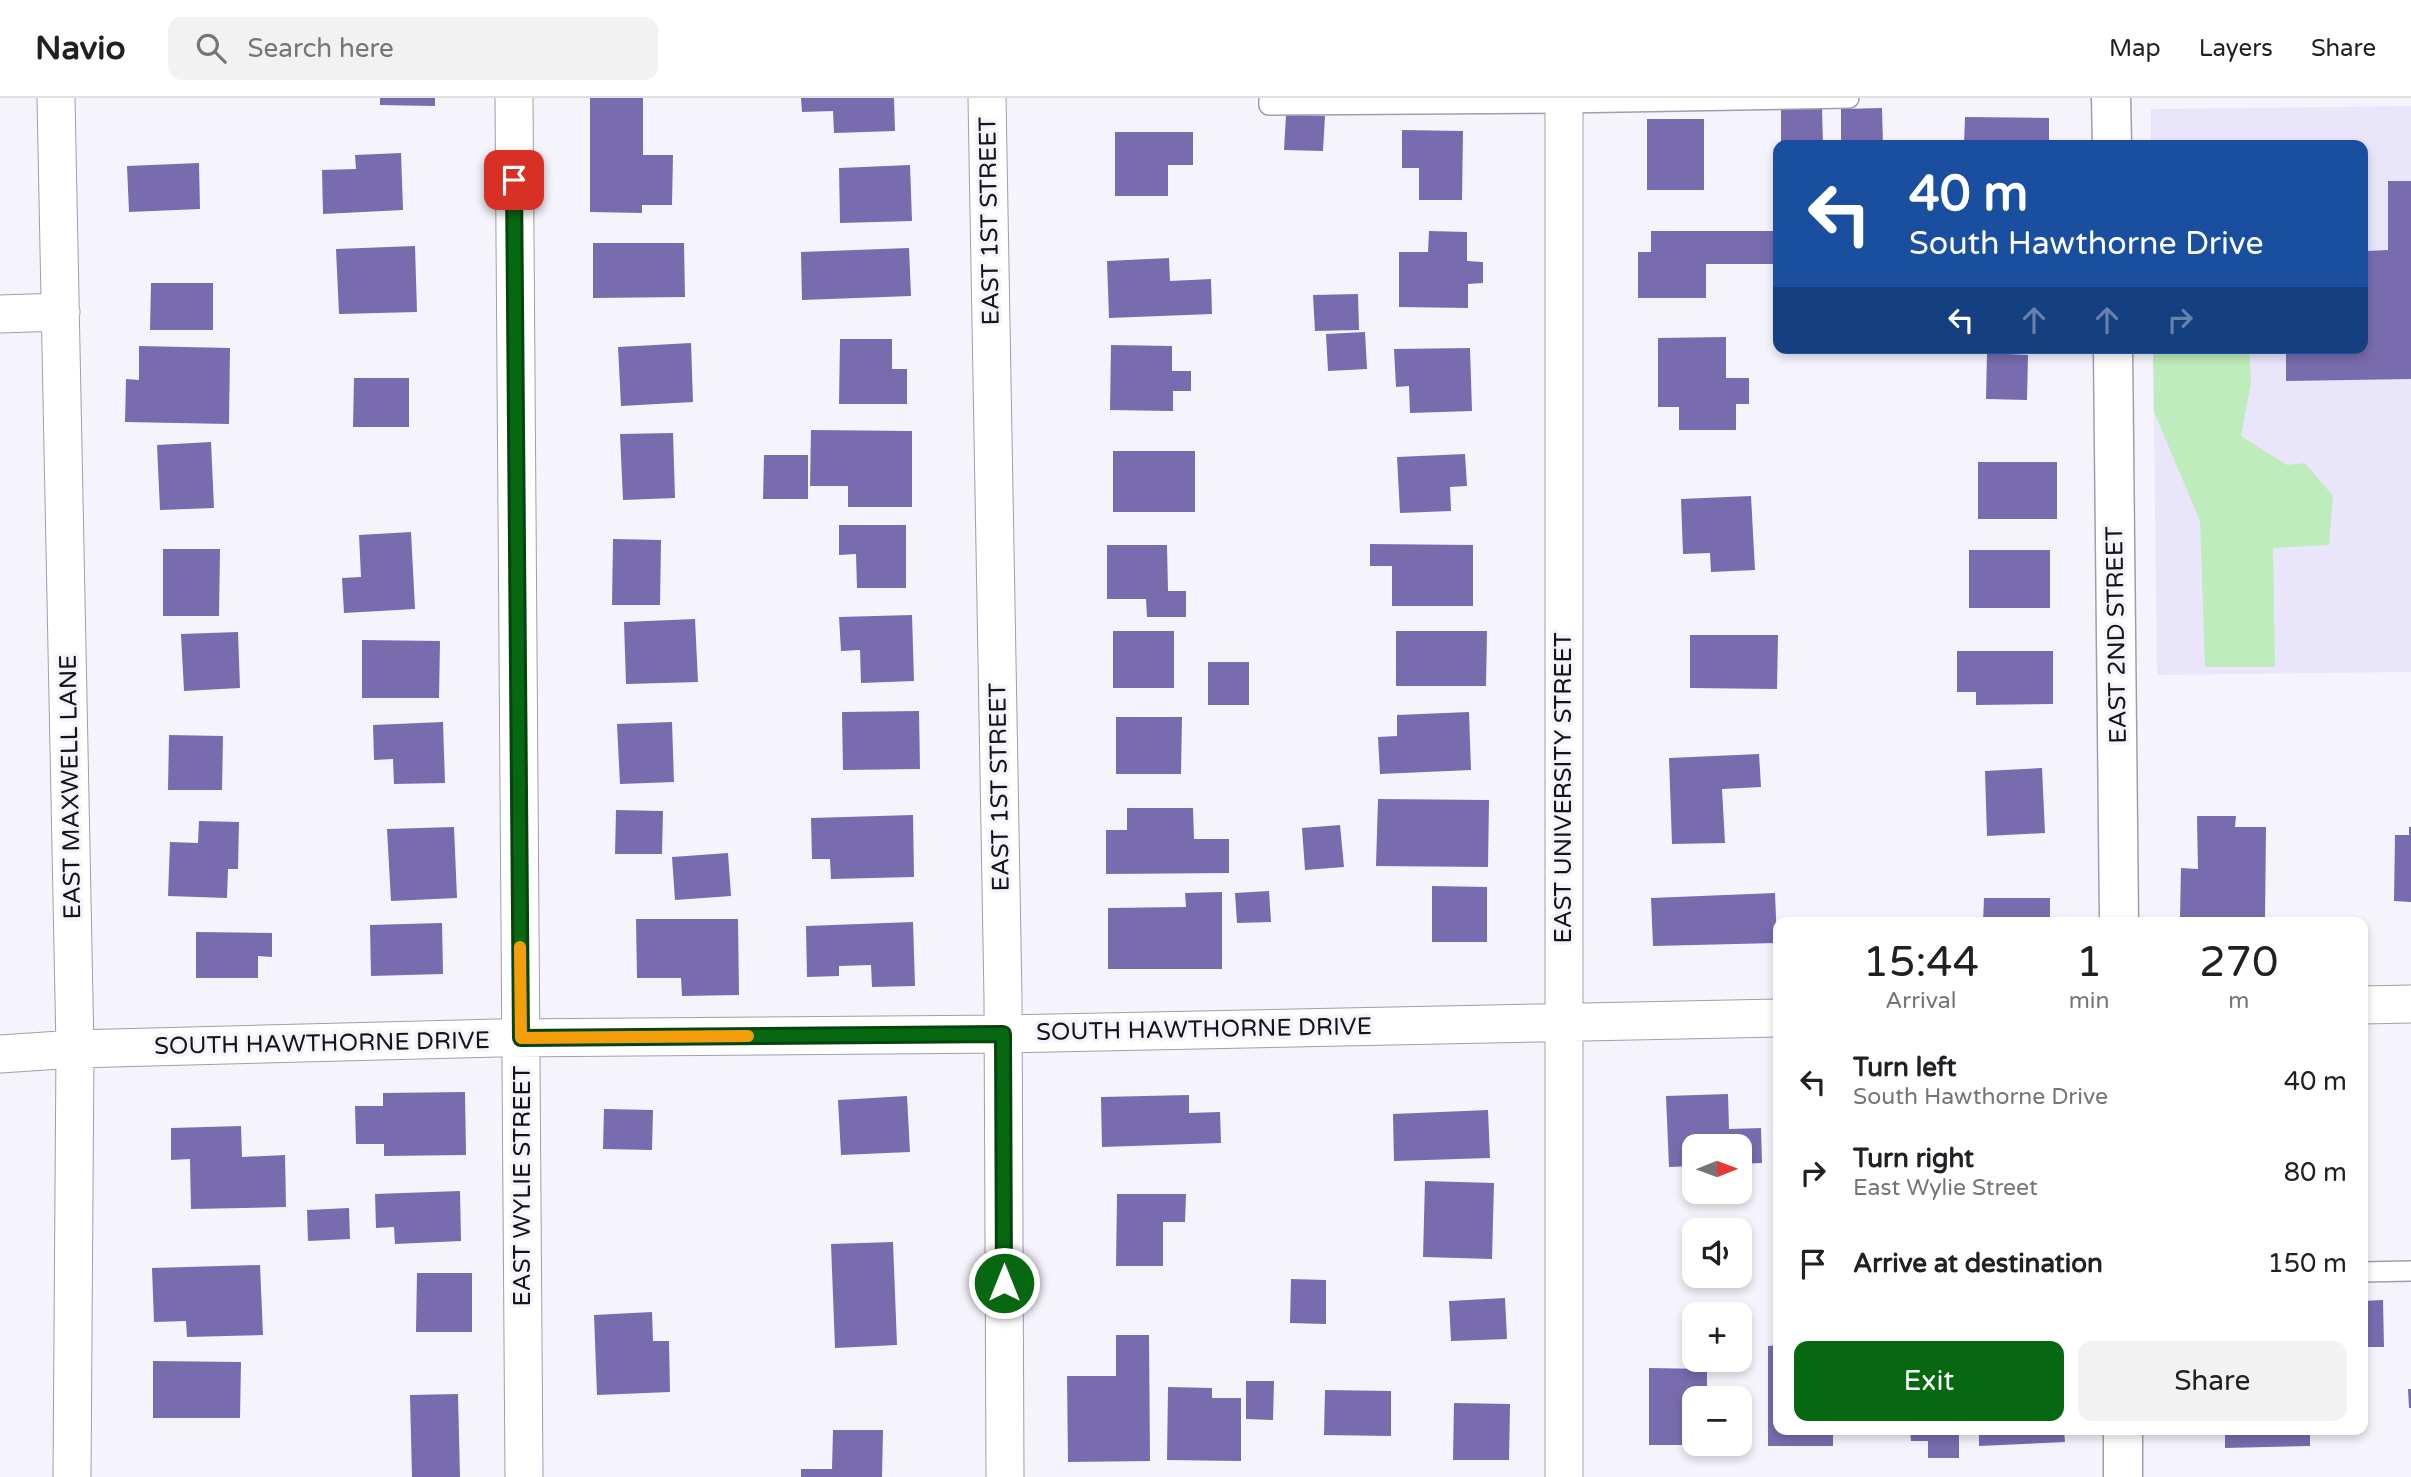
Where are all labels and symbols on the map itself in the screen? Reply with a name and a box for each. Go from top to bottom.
street label: EAST 1ST STREET [973,116,1006,326]
pin [484,150,544,210]
street label: EAST 2ND STREET [2100,526,2133,744]
street label: EAST UNIVERSITY STREET [1549,632,1578,944]
street label: EAST MAXWELL LANE [54,654,87,920]
street label: EAST 1ST STREET [983,682,1016,892]
street label: SOUTH HAWTHORNE DRIVE [1036,1012,1372,1047]
street label: SOUTH HAWTHORNE DRIVE [154,1026,490,1061]
street label: EAST WYLIE STREET [508,1065,537,1306]
north arrow [1682,1134,1752,1204]
position arrow [967,1246,1041,1320]

